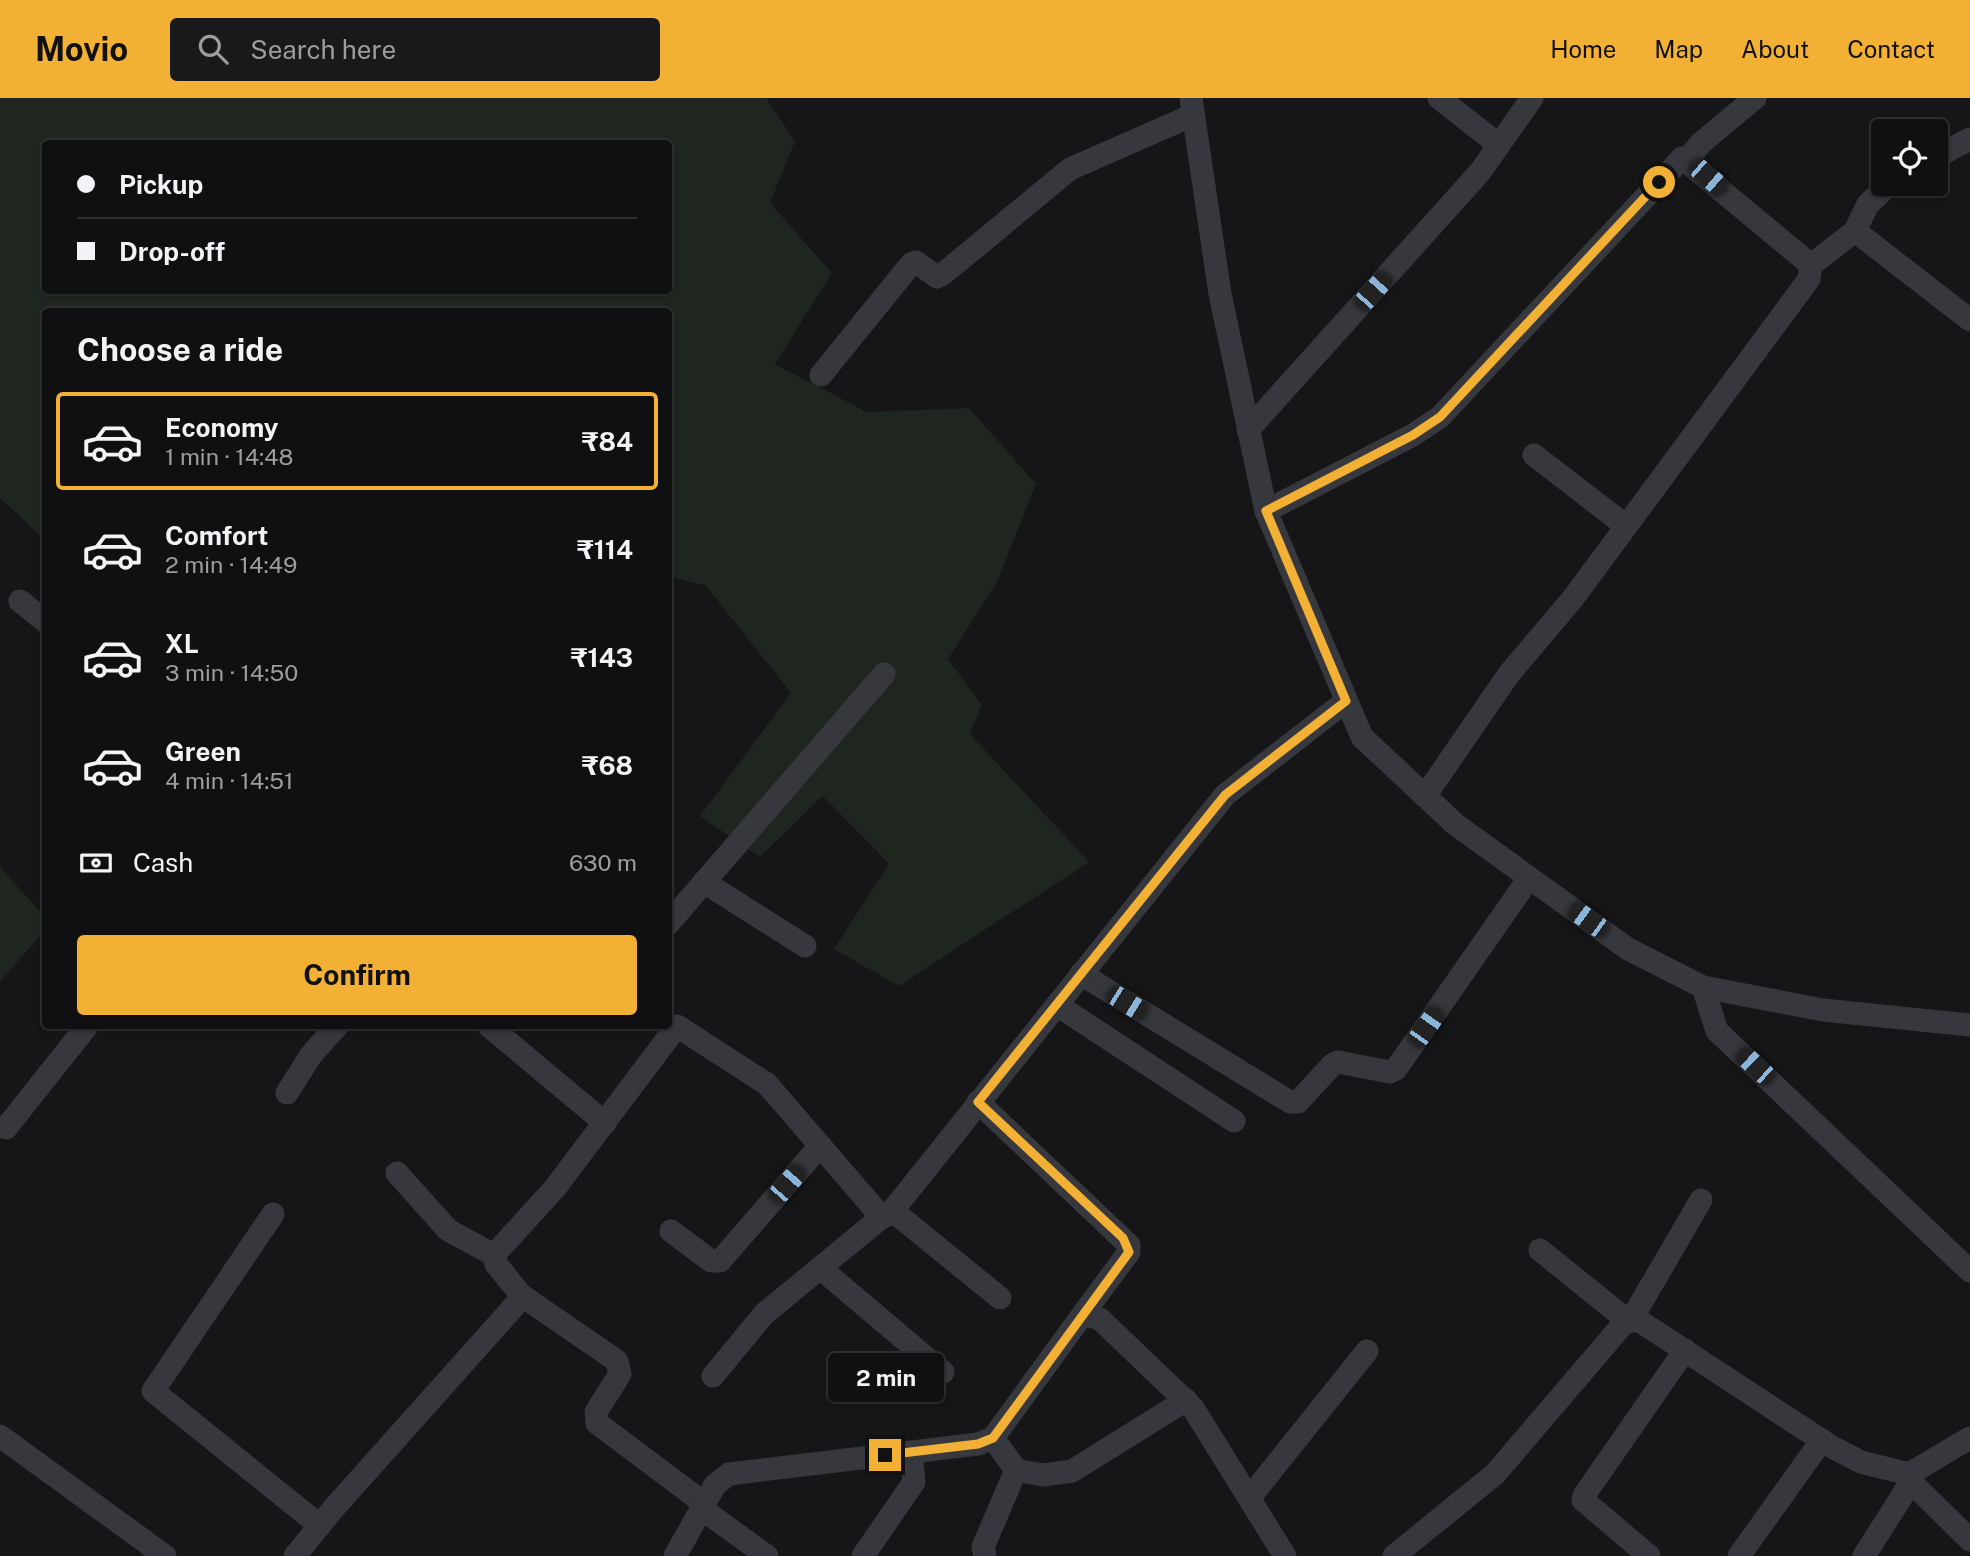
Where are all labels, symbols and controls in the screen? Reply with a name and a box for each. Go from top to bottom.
search box [170,18,660,81]
text: Movio [35,30,128,68]
icon: search [194,30,232,68]
text: Search here [250,34,396,65]
text: Home [1550,35,1616,63]
text: Map [1654,35,1703,63]
text: About [1741,35,1809,63]
text: Contact [1847,35,1935,63]
map controls [1871,119,1948,196]
button: locate [1871,119,1948,196]
car [1686,155,1731,199]
route start [1643,166,1675,198]
text: Pickup [119,169,203,200]
text: Drop-off [119,236,225,267]
car [1352,268,1395,314]
text: Choose a ride [77,331,283,368]
icon: car [81,410,144,473]
text: Economy [165,412,278,443]
text: ₹84 [582,426,633,457]
text: 1 min · 14:48 [165,443,293,470]
icon: car [81,518,144,581]
text: Comfort [165,520,268,551]
text: ₹114 [577,534,633,565]
text: 2 min · 14:49 [165,551,297,578]
icon: car [81,626,144,689]
text: XL [165,628,199,659]
text: ₹143 [571,642,633,673]
text: 3 min · 14:50 [165,659,298,686]
icon: car [81,734,144,797]
text: Green [165,736,241,767]
text: ₹68 [582,750,633,781]
text: 4 min · 14:51 [165,767,293,794]
icon: cash [77,844,115,882]
text: Cash [133,847,193,878]
text: 630 m [569,849,637,876]
car [1565,899,1612,941]
button: Confirm [77,935,637,1015]
car [1104,983,1151,1023]
car [1406,1004,1447,1050]
car [1733,1044,1778,1088]
car [766,1161,809,1207]
callout: 2 min [827,1354,943,1402]
text: 2 min [856,1364,916,1391]
route end [869,1439,901,1471]

